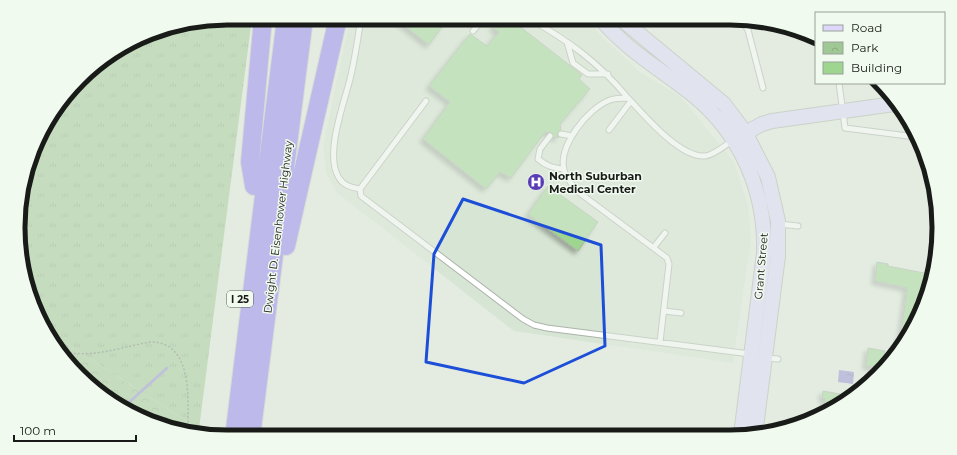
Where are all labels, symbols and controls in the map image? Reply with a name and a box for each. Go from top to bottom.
legend [815,12,945,84]
text: Road [851,20,882,35]
text: Park [851,40,879,55]
text: Building [851,60,902,75]
street label: Dwight D. Eisenhower Highway [260,140,296,314]
place label: North Suburban Medical Center [549,169,642,196]
hospital icon: North Suburban Medical Center [526,172,546,192]
street label: Grant Street [751,231,771,300]
road number: I 25 [227,291,253,307]
scale bar [14,417,136,443]
text: 100 m [20,423,56,438]

